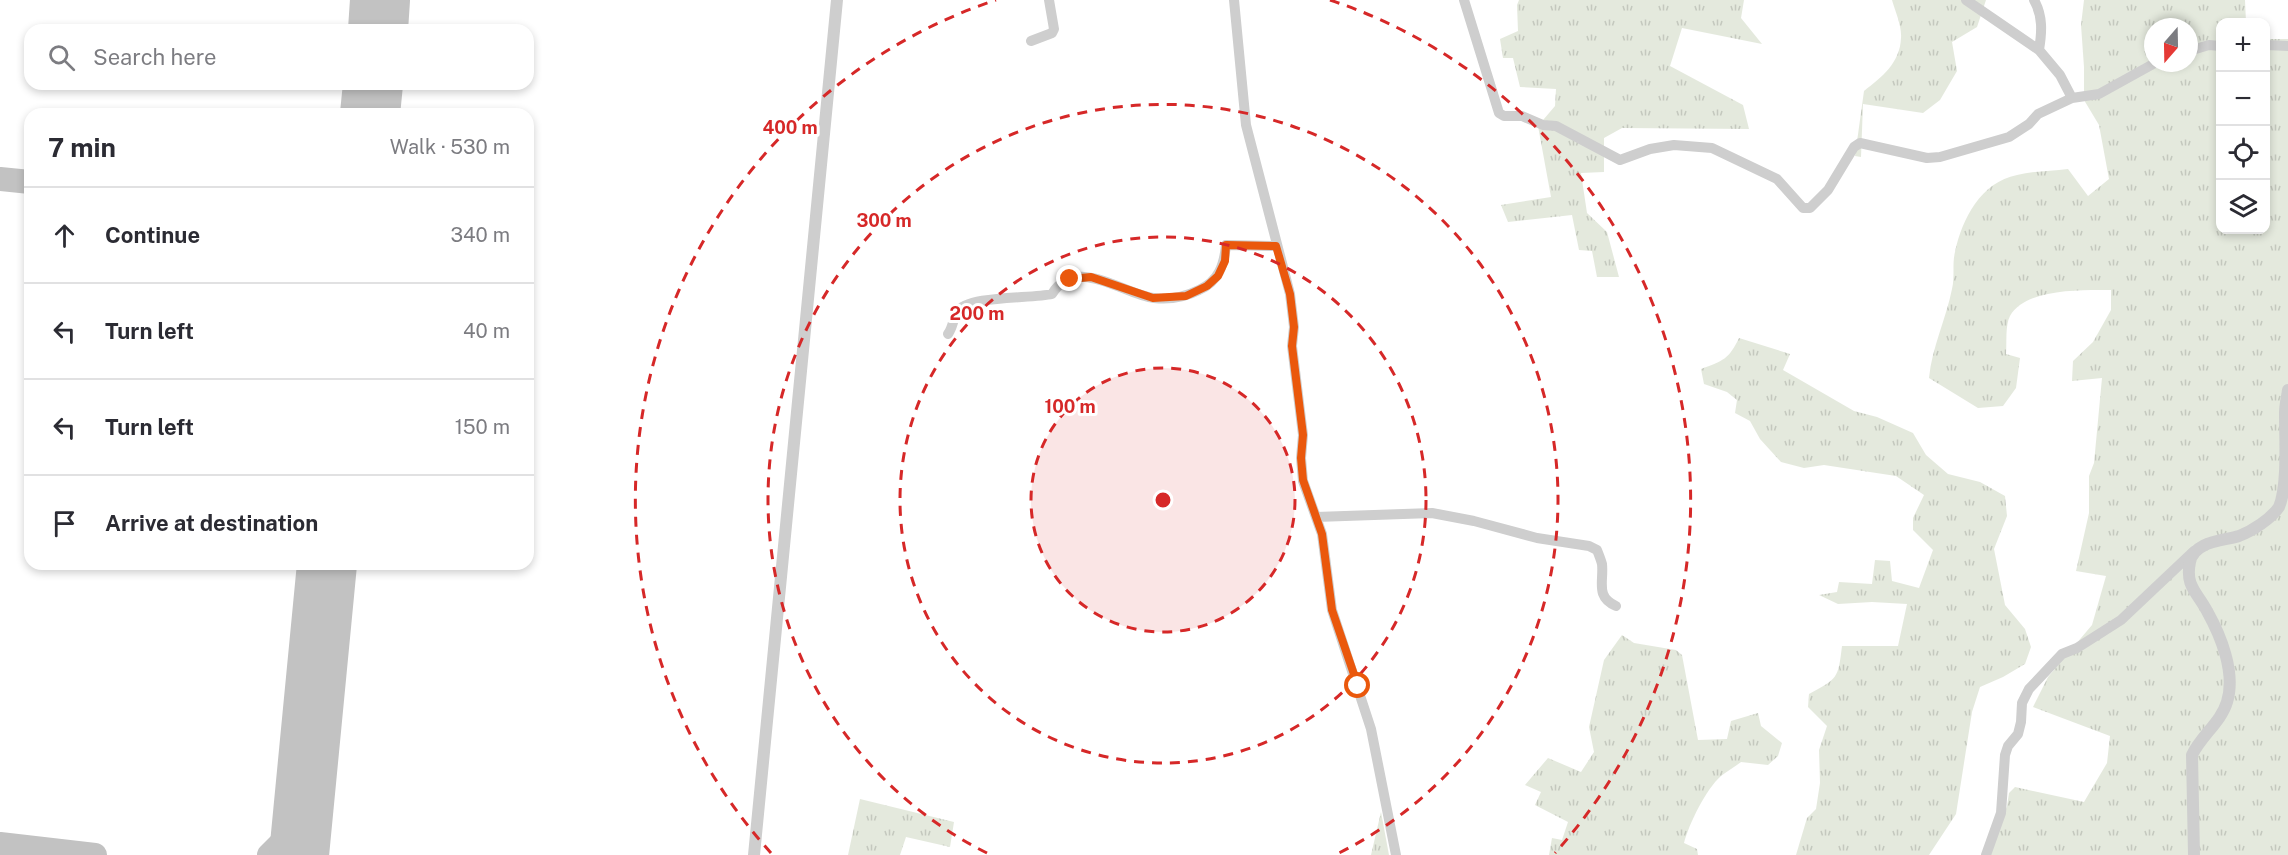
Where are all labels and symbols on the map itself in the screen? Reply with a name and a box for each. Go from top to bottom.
north arrow [2144,18,2198,72]
text: 400 m [762,117,818,138]
text: 300 m [856,210,912,231]
route end [1056,265,1082,291]
text: 200 m [950,303,1004,324]
text: 100 m [1044,396,1096,417]
centre of rings [1153,490,1173,510]
route start [1344,672,1370,698]

